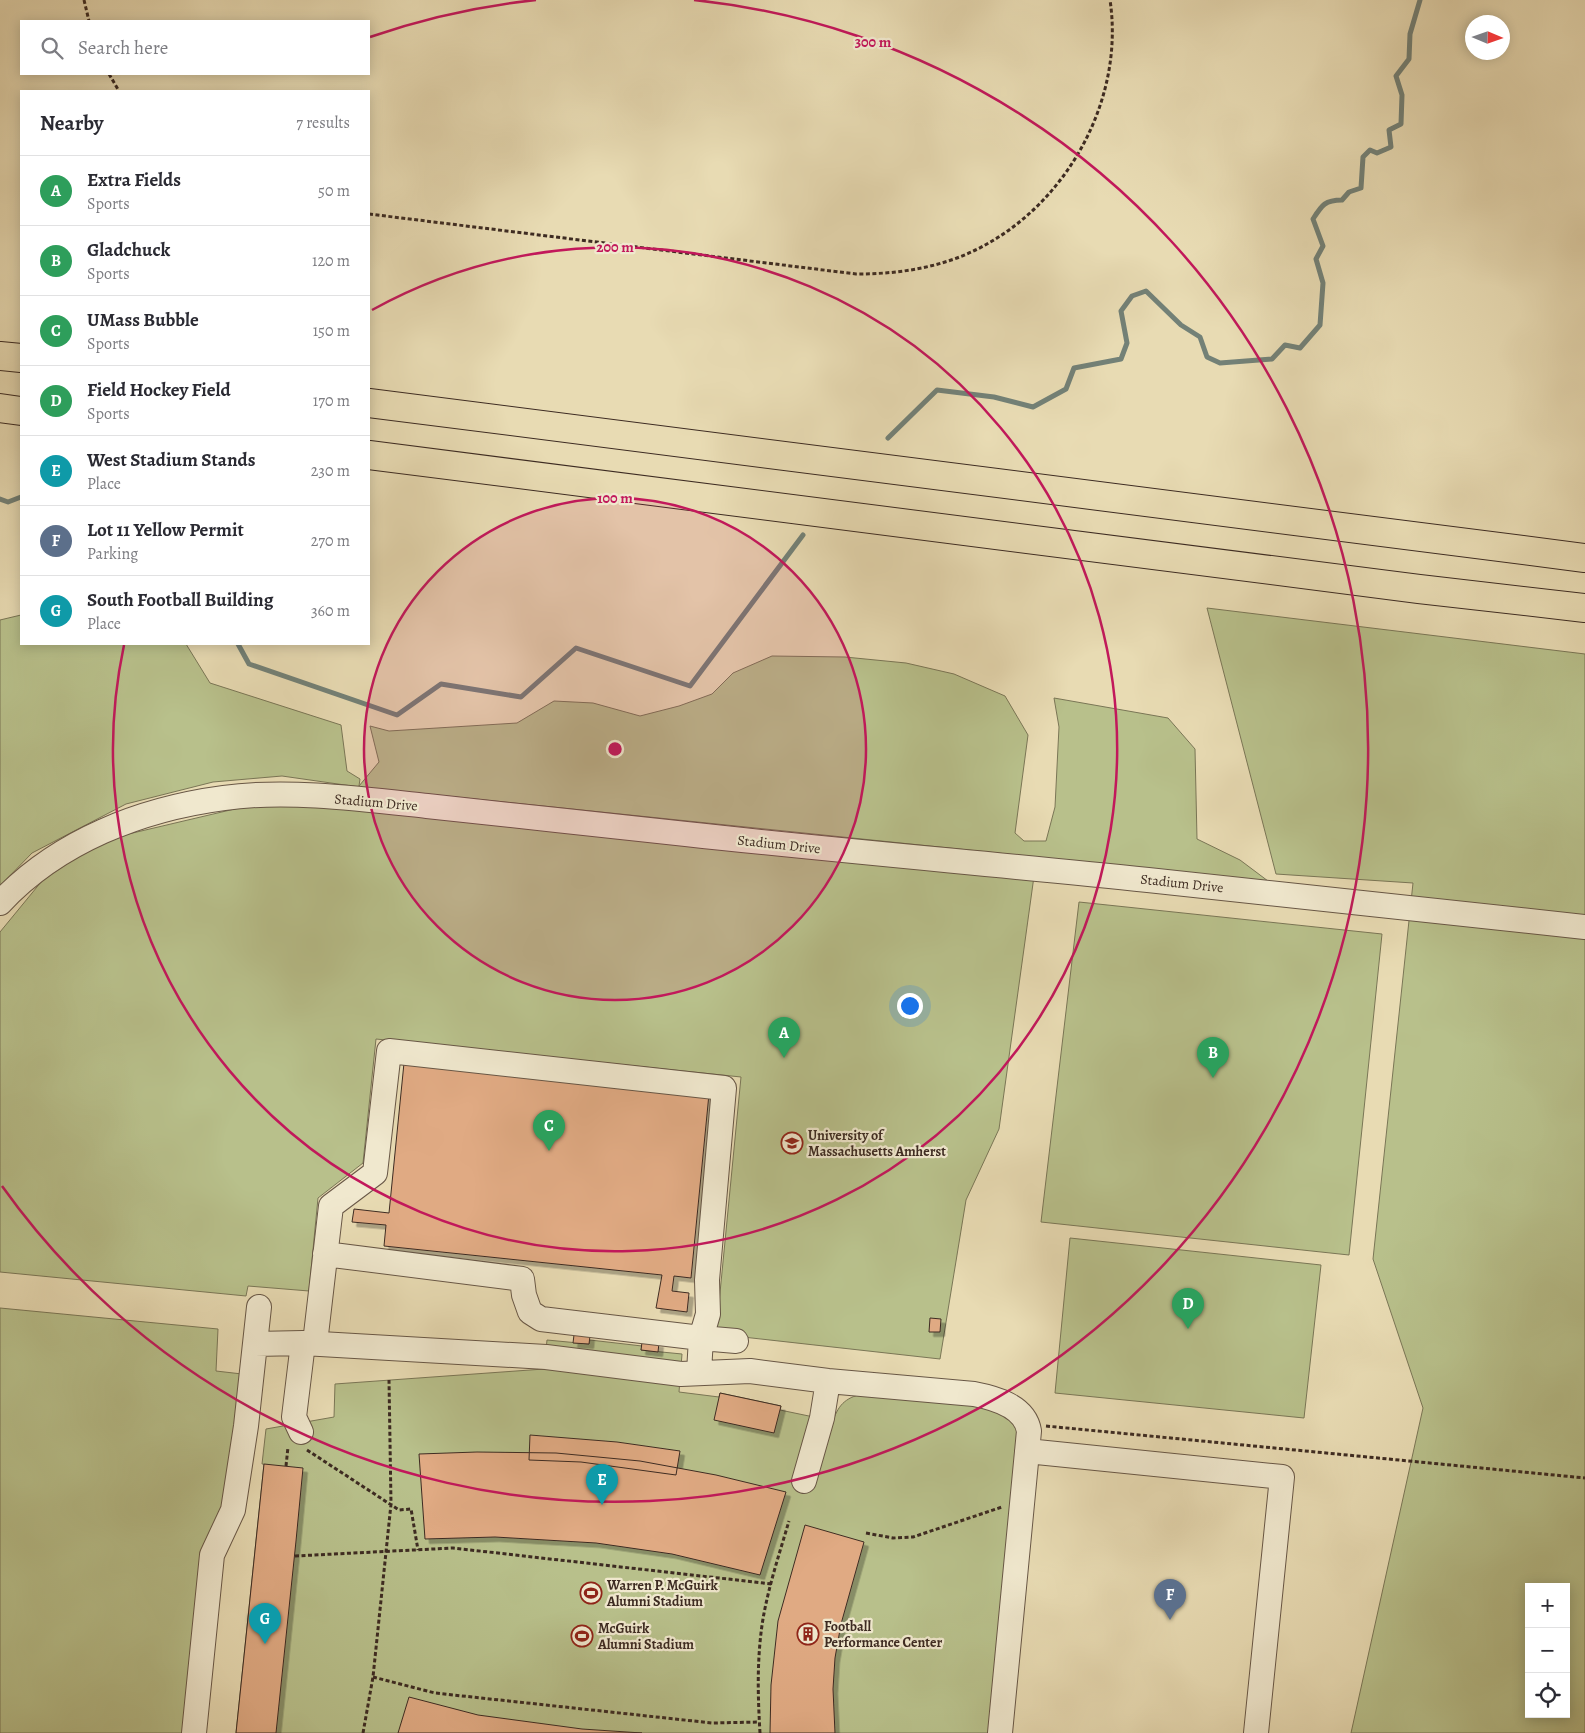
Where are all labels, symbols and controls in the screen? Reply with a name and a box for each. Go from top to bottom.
north arrow [1465,15,1510,60]
search box [20,20,370,75]
text: 300 m [855,32,892,52]
icon: search [38,34,66,62]
text: Search here [78,35,168,61]
text: Nearby [40,109,103,137]
text: 7 results [296,112,350,134]
text: Extra Fields [87,167,181,193]
text: A [51,180,61,202]
text: 50 m [318,180,350,202]
text: Sports [87,193,130,215]
text: Gladchuck [87,237,170,263]
text: 200 m [596,237,634,257]
text: B [51,250,61,272]
text: 120 m [312,250,350,272]
text: Sports [87,263,130,285]
text: UMass Bubble [87,307,199,333]
text: C [51,320,61,342]
text: 150 m [313,320,350,342]
text: Sports [87,333,130,355]
text: Field Hockey Field [87,377,231,403]
text: D [50,390,62,412]
text: 170 m [313,390,350,412]
text: Sports [87,403,130,425]
text: West Stadium Stands [87,447,256,473]
text: E [51,460,61,482]
text: 230 m [311,460,350,482]
text: Place [87,473,121,495]
text: 100 m [597,488,633,508]
text: Lot 11 Yellow Permit [87,517,244,543]
text: F [52,530,60,552]
text: 270 m [311,530,350,552]
text: Parking [87,543,138,565]
text: South Football Building [87,587,273,613]
text: G [51,600,61,622]
text: 360 m [311,600,350,622]
text: Place [87,613,121,635]
centre of rings [606,740,624,758]
street label: Stadium Drive [334,789,418,816]
street label: Stadium Drive [736,831,821,858]
street label: Stadium Drive [1139,870,1224,897]
your location [897,993,923,1019]
pin: A [768,1017,800,1058]
pin: B [1197,1037,1229,1078]
pin: C [533,1110,565,1151]
place label: University of Massachusetts Amherst [808,1126,946,1161]
school or university icon: University of Massachusetts Amherst [780,1131,804,1155]
pin: D [1172,1288,1204,1329]
pin: E [586,1464,618,1505]
place label: Warren P. McGuirk Alumni Stadium [606,1576,719,1611]
pin: F [1154,1579,1186,1620]
sports icon: Warren P. McGuirk Alumni Stadium [579,1581,603,1605]
map controls [1525,1583,1570,1718]
button: + [1525,1583,1570,1628]
pin: G [249,1603,281,1644]
place label: Football Performance Center [824,1617,942,1652]
place label: McGuirk Alumni Stadium [597,1619,694,1654]
building icon: Football Performance Center [796,1622,820,1646]
sports icon: McGuirk Alumni Stadium [570,1624,594,1648]
button: − [1525,1628,1570,1673]
button: locate [1525,1673,1570,1718]

